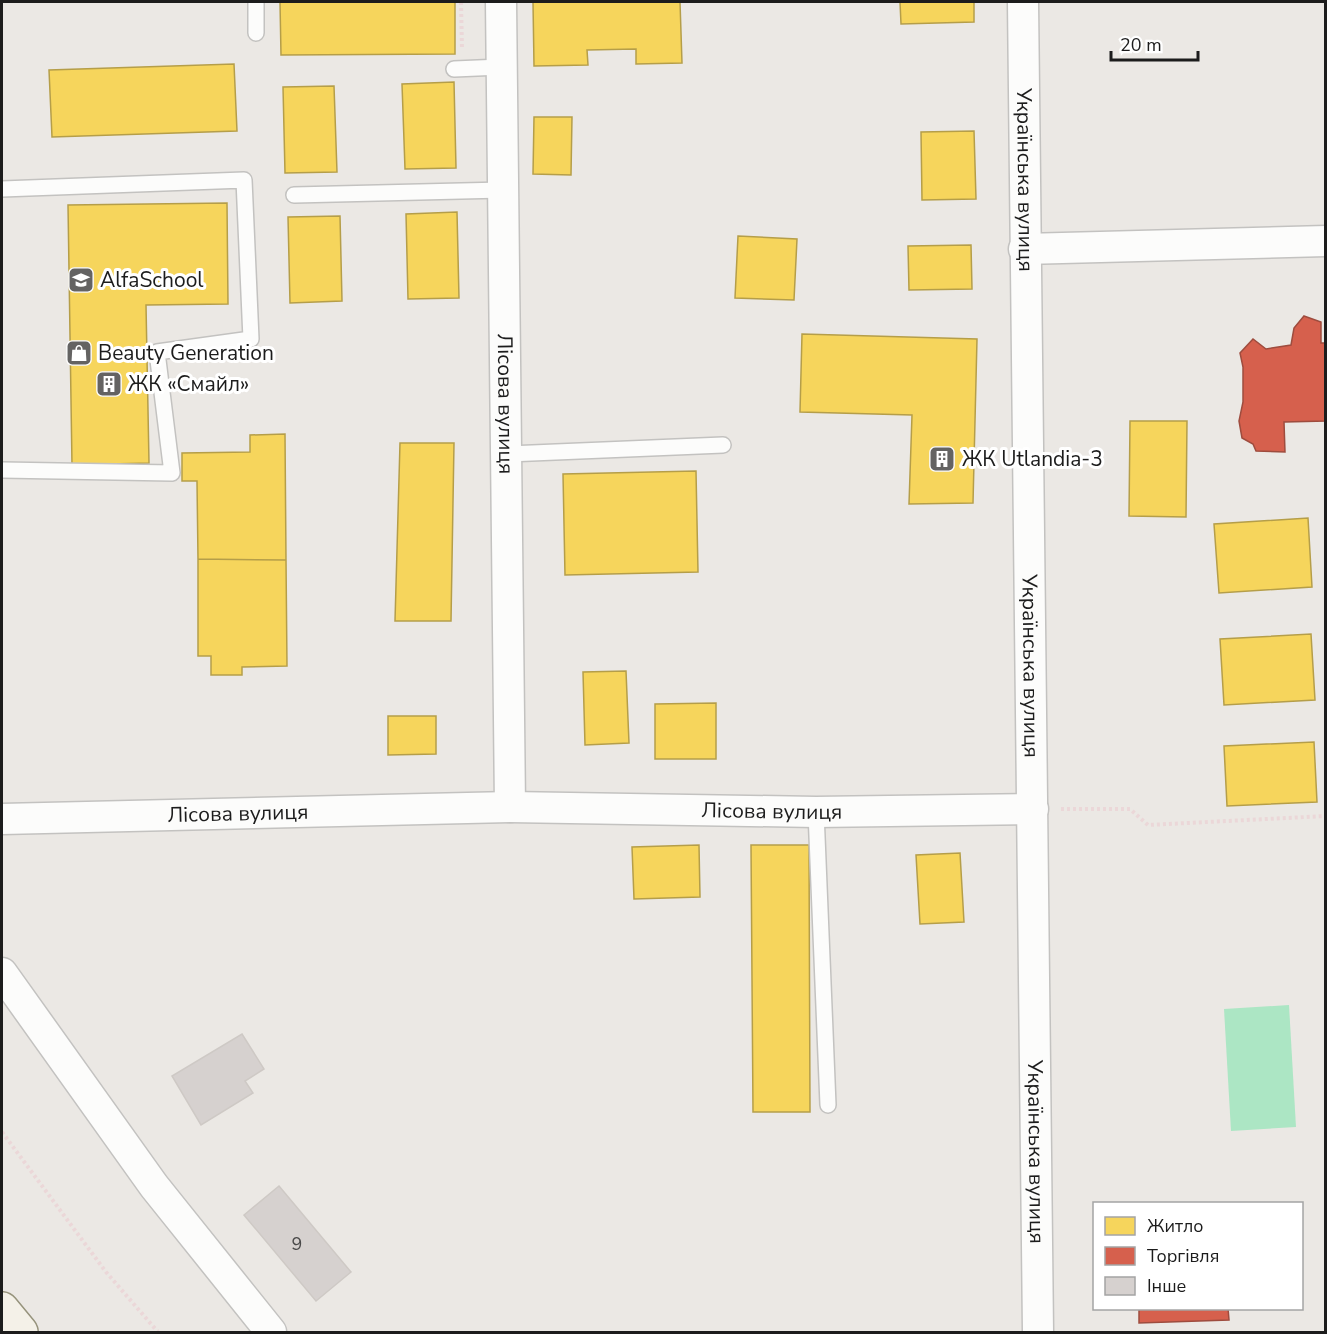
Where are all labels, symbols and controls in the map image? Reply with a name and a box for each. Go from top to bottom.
scale bar [1111,24,1198,62]
text: 20 m [1120,33,1162,57]
street label: Українська вулиця [1010,87,1040,272]
school or university icon: AlfaSchool [66,265,96,295]
place label: AlfaSchool [100,266,204,294]
street label: Лісова вулиця [491,333,520,475]
shop icon: Beauty Generation [64,338,94,368]
place label: Beauty Generation [98,339,274,367]
building icon: ЖК «Смайл» [94,369,124,399]
place label: ЖК «Смайл» [128,370,249,398]
building icon: ЖК Utlandia-3 [927,444,957,474]
place label: ЖК Utlandia-3 [962,445,1103,473]
street label: Українська вулиця [1015,573,1046,758]
street label: Лісова вулиця [701,796,842,826]
street label: Лісова вулиця [167,798,309,829]
street label: Українська вулиця [1021,1059,1051,1244]
legend [1093,1202,1303,1310]
text: Житло [1147,1214,1203,1238]
house number: 9 [292,1232,302,1256]
text: Торгівля [1147,1244,1219,1268]
text: Інше [1147,1274,1186,1298]

